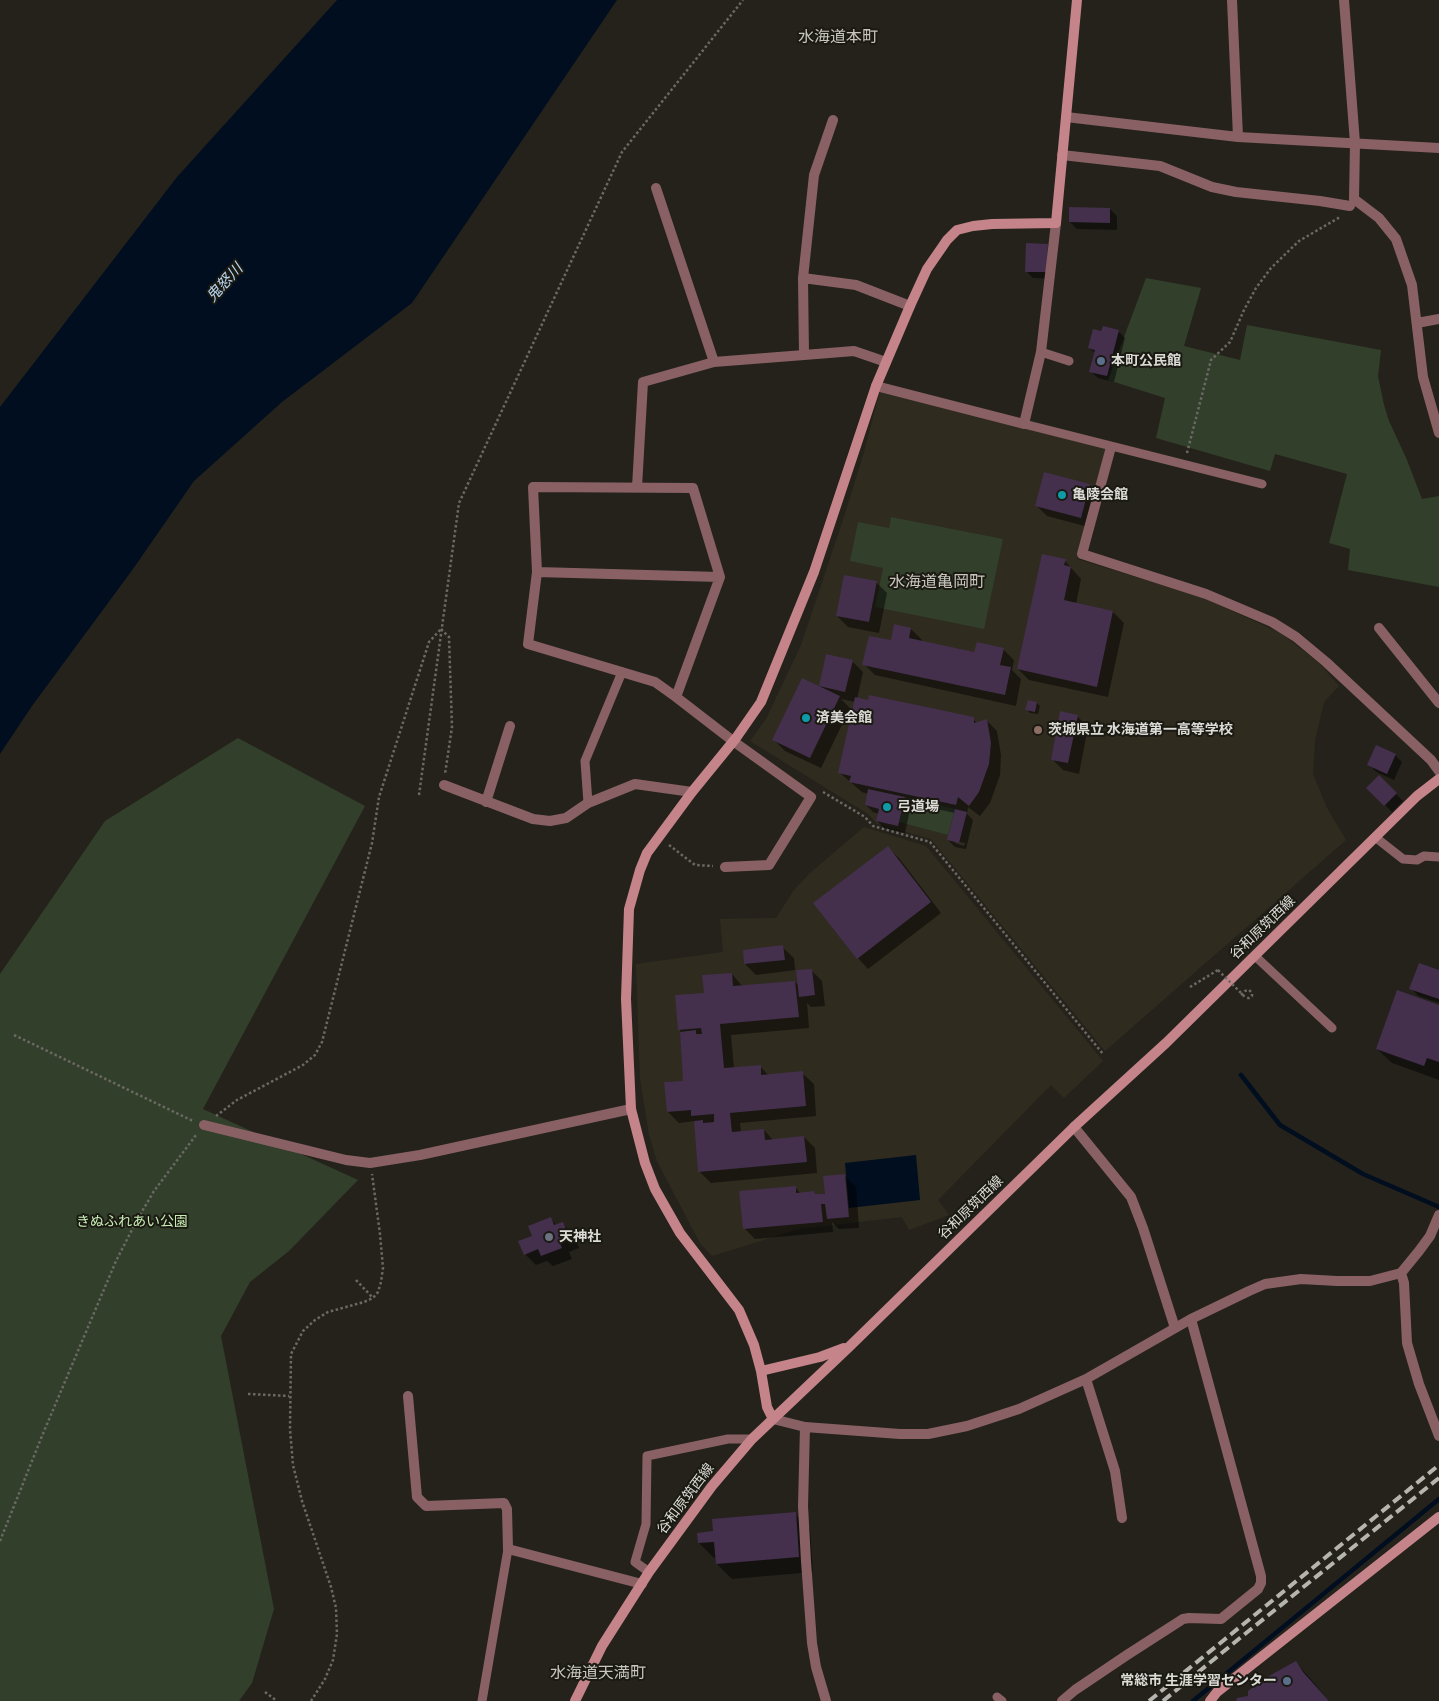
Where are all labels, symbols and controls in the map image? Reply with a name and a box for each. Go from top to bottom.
district label: 水海道本町 [798,28,878,48]
water label: 鬼怒川 [203,260,247,306]
place label: 本町公民館 [1111,353,1181,369]
marker: 本町公民館 [1095,355,1107,367]
place label: 亀陵会館 [1072,487,1128,503]
marker: 亀陵会館 [1056,489,1068,501]
district label: 水海道亀岡町 [889,573,985,593]
place label: 済美会館 [816,710,872,726]
marker: 済美会館 [800,712,812,724]
place label: 茨城県立 水海道第一高等学校 [1048,722,1233,738]
marker: 茨城県立 水海道第一高等学校 [1032,724,1044,736]
place label: 弓道場 [897,799,939,815]
marker: 弓道場 [881,801,893,813]
street label: 谷和原筑西線 [1227,893,1299,963]
street label: 谷和原筑西線 [935,1173,1007,1243]
park label: きぬふれあい公園 [76,1214,188,1230]
place label: 天神社 [559,1229,601,1245]
marker: 天神社 [543,1231,555,1243]
street label: 谷和原筑西線 [654,1460,718,1538]
district label: 水海道天満町 [550,1664,646,1684]
place label: 常総市 生涯学習センター [1120,1673,1277,1689]
marker: 常総市 生涯学習センター [1281,1675,1293,1687]

